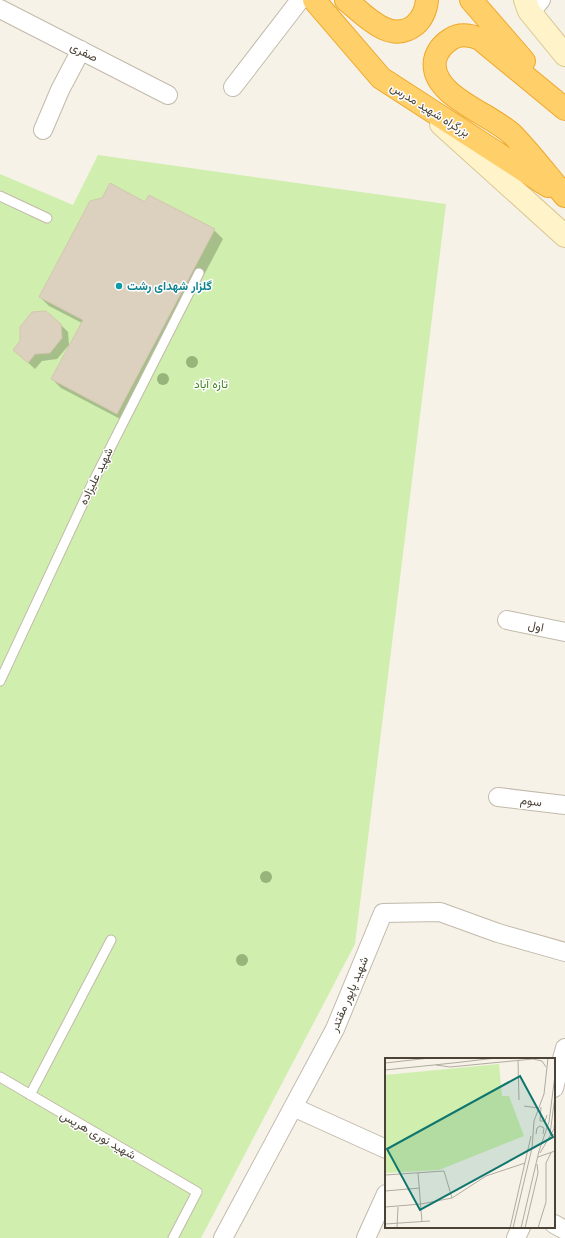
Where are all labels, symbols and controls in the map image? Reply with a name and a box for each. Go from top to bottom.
street label: صفری [67,38,101,66]
street label: بزرگراه شهید مدرس [387,79,473,141]
place label: گلزار شهدای رشت [127,278,212,294]
marker: گلزار شهدای رشت [114,281,124,291]
park label: تازه آباد [194,376,228,392]
street label: شهید علیزاده [75,445,117,507]
street label: اول [527,617,545,635]
street label: سوم [519,792,543,810]
street label: شهید پاپور مقتدر [326,954,372,1035]
inset map [385,1058,555,1228]
street label: شهید نوری هریس [57,1107,139,1163]

